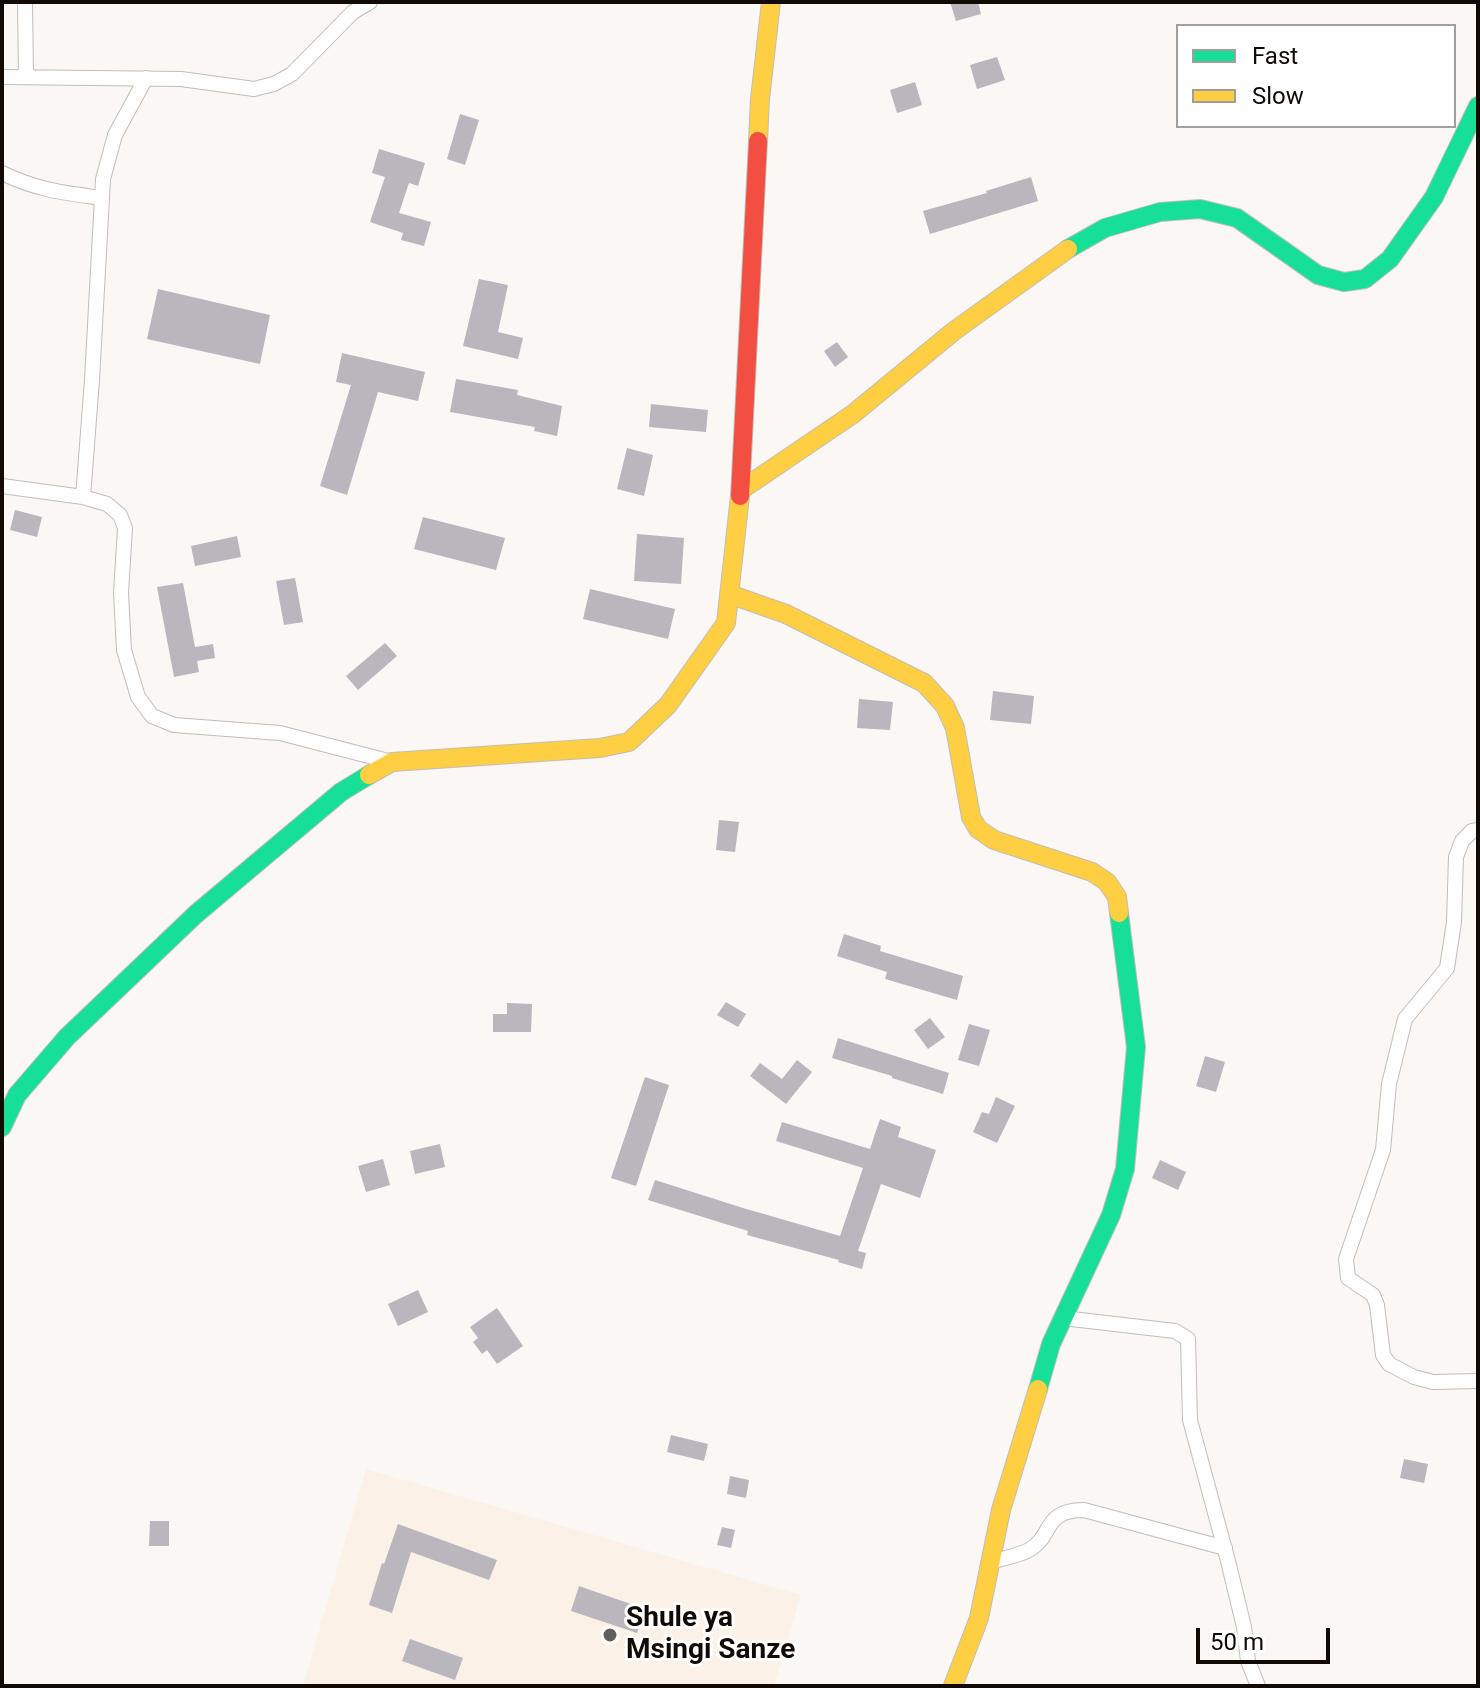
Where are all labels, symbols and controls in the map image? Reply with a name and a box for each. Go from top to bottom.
legend [1176,24,1456,128]
text: Fast [1252,42,1298,70]
text: Slow [1252,82,1304,110]
place label: Shule ya Msingi Sanze [626,1602,795,1668]
scale bar [1200,1612,1334,1662]
marker: Shule ya Msingi Sanze [601,1626,619,1644]
text: 50 m [1210,1628,1264,1656]

